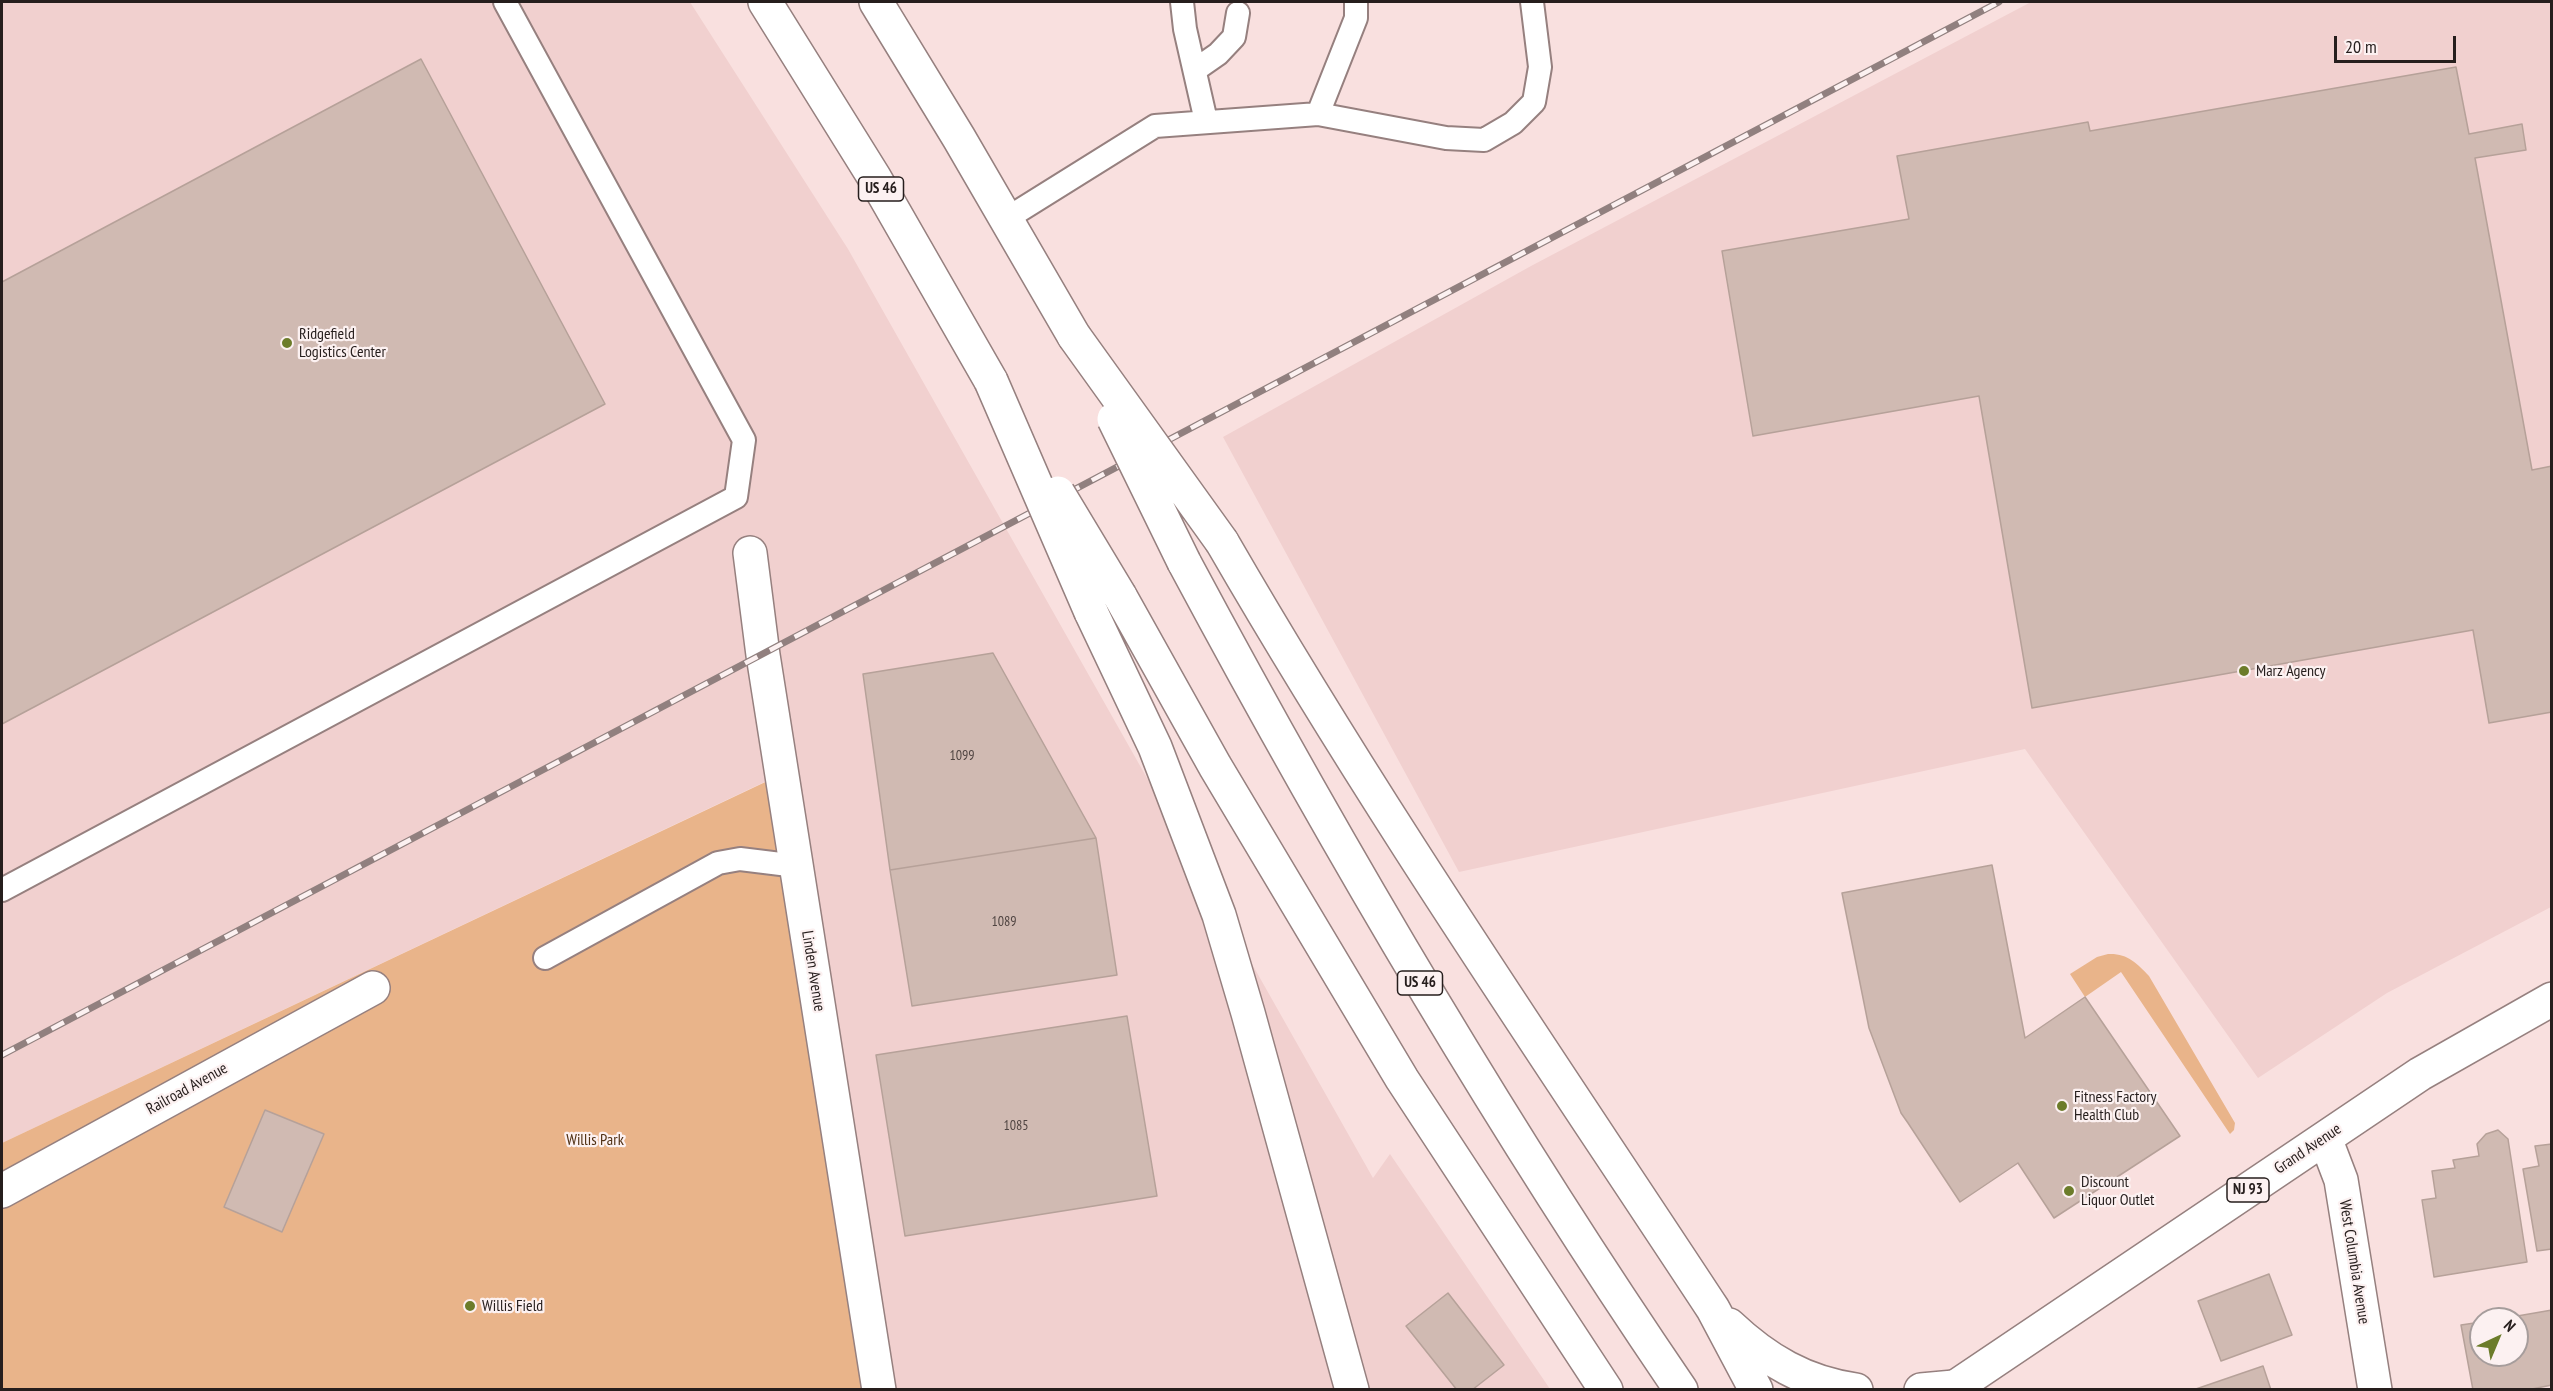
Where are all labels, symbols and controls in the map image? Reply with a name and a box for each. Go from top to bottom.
scale bar [2337,24,2458,62]
text: 20 m [2345,35,2377,58]
road number: US 46 [858,177,904,201]
place label: Ridgefield Logistics Center [299,324,386,362]
marker: Ridgefield Logistics Center [280,336,294,350]
place label: Marz Agency [2256,661,2326,681]
marker: Marz Agency [2237,664,2251,678]
house number: 1099 [949,748,975,764]
house number: 1089 [991,914,1017,930]
street label: Linden Avenue [797,929,829,1013]
road number: US 46 [1398,971,1442,995]
street label: Railroad Avenue [143,1059,231,1119]
place label: Fitness Factory Health Club [2074,1087,2157,1125]
marker: Fitness Factory Health Club [2055,1099,2069,1113]
house number: 1085 [1003,1118,1029,1134]
street label: Grand Avenue [2271,1120,2345,1178]
park label: Willis Park [566,1130,624,1150]
place label: Discount Liquor Outlet [2081,1172,2155,1210]
road number: NJ 93 [2227,1178,2269,1202]
marker: Discount Liquor Outlet [2062,1184,2076,1198]
street label: West Columbia Avenue [2335,1199,2373,1325]
place label: Willis Field [482,1296,543,1316]
marker: Willis Field [463,1299,477,1313]
north arrow [2469,1307,2529,1367]
text: N [2500,1315,2520,1336]

